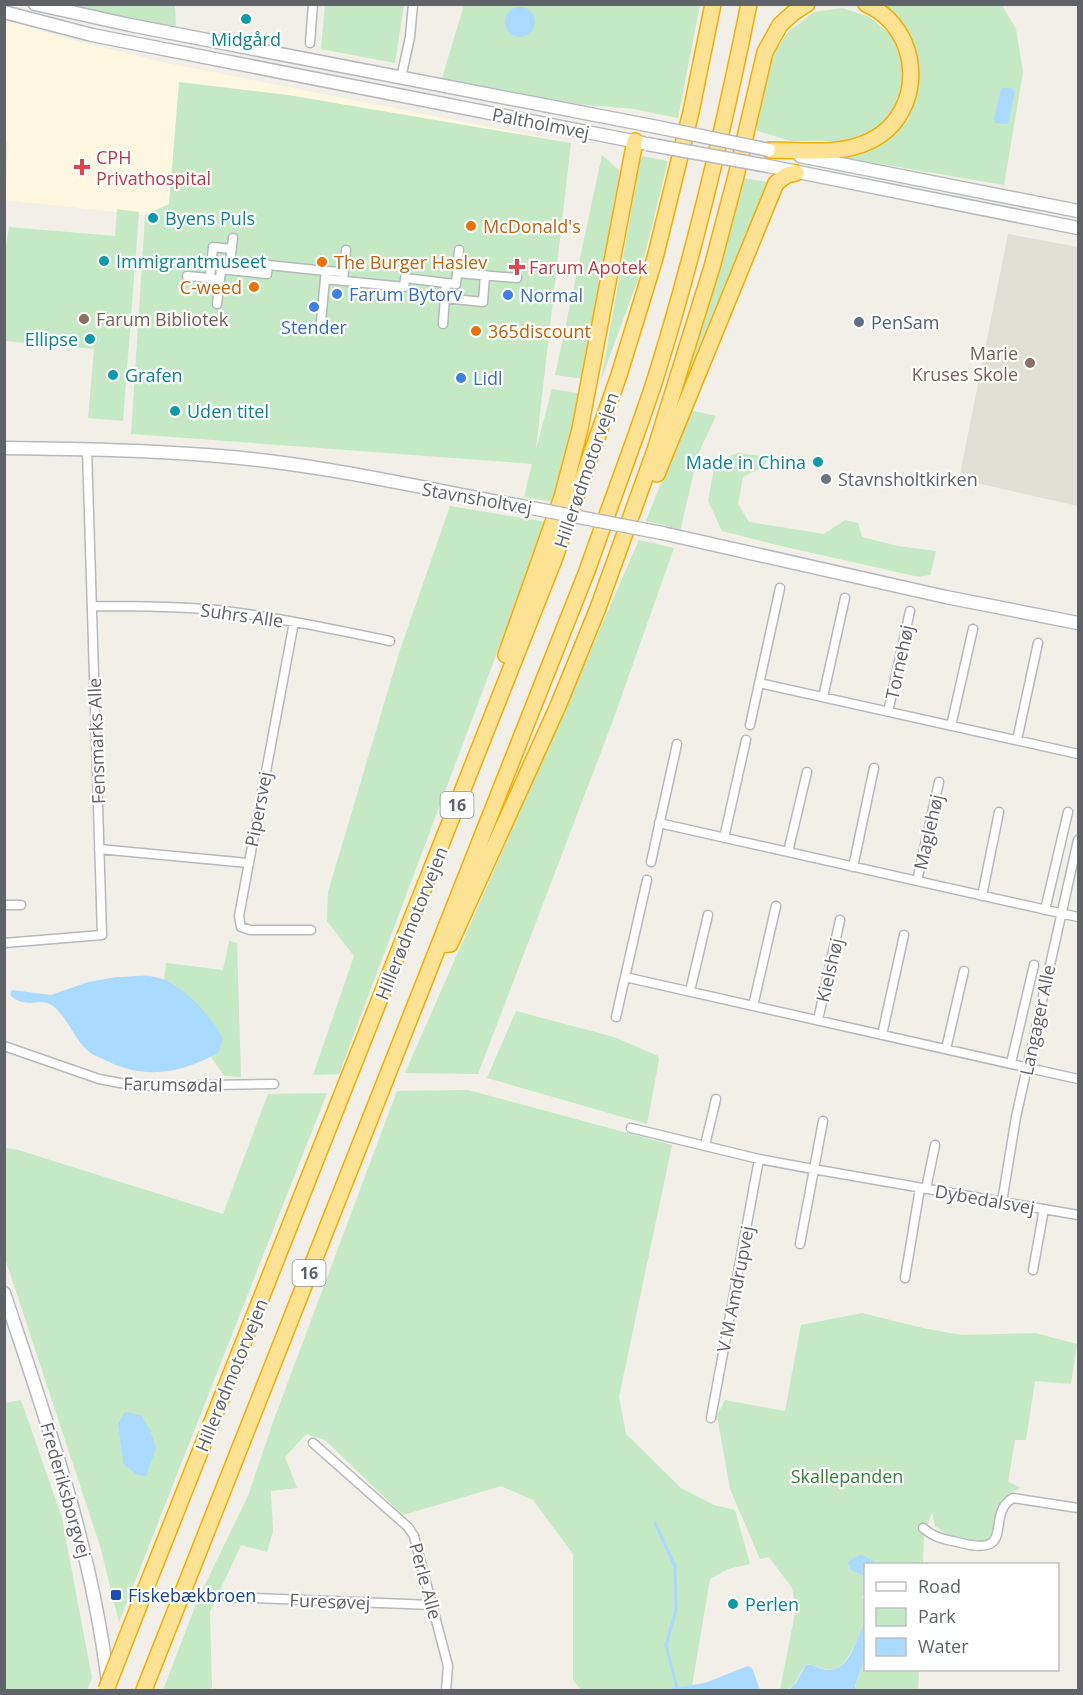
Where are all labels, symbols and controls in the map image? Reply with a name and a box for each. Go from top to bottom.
marker: Midgård [239,12,253,26]
place label: Midgård [211,27,281,51]
street label: Paltholmvej [490,102,592,144]
place label: CPH Privathospital [96,145,211,190]
marker: CPH Privathospital [73,158,91,176]
place label: Byens Puls [165,206,255,230]
marker: Byens Puls [146,211,160,225]
place label: McDonald's [483,214,581,238]
marker: McDonald's [464,219,478,233]
place label: Immigrantmuseet [116,249,266,273]
place label: The Burger Haslev [334,250,487,274]
marker: Immigrantmuseet [97,254,111,268]
marker: The Burger Haslev [315,255,329,269]
place label: Farum Apotek [529,255,648,279]
marker: Farum Apotek [510,260,524,274]
place label: C-weed [180,275,242,299]
marker: C-weed [247,280,261,294]
place label: Farum Bytorv [349,282,462,306]
place label: Normal [520,283,583,307]
marker: Farum Bytorv [330,287,344,301]
marker: Normal [501,288,515,302]
marker: Stender [307,300,321,314]
place label: Farum Bibliotek [96,307,229,331]
place label: PenSam [871,310,940,334]
marker: Farum Bibliotek [77,312,91,326]
place label: Stender [281,315,348,339]
marker: PenSam [852,315,866,329]
place label: 365discount [488,319,591,343]
marker: 365discount [469,324,483,338]
place label: Ellipse [25,327,78,351]
marker: Ellipse [83,332,97,346]
place label: Marie Kruses Skole [912,341,1018,386]
marker: Marie Kruses Skole [1023,356,1037,370]
place label: Grafen [125,363,183,387]
place label: Lidl [473,366,503,390]
marker: Grafen [106,368,120,382]
marker: Lidl [454,371,468,385]
street label: Hillerødmotorvejen [548,389,624,551]
place label: Uden titel [187,399,269,423]
marker: Uden titel [168,404,182,418]
place label: Made in China [686,450,806,474]
marker: Made in China [811,455,825,469]
place label: Stavnsholtkirken [838,467,978,491]
marker: Stavnsholtkirken [819,472,833,486]
street label: Stavnsholtvej [420,477,534,519]
street label: Suhrs Alle [199,597,285,633]
street label: Tornehøj [879,623,919,701]
street label: Fensmarks Alle [82,677,110,805]
street label: Pipersvej [239,769,277,849]
road number: 16 [440,792,474,818]
street label: Maglehøj [908,792,948,872]
street label: Hillerødmotorvejen [369,843,453,1003]
street label: Kielshøj [810,936,848,1004]
street label: Langager Alle [1014,962,1060,1078]
street label: Farumsødal [123,1071,223,1097]
street label: Dybedalsvej [933,1178,1037,1220]
street label: V M Amdrupvej [711,1224,759,1354]
road number: 16 [292,1260,326,1286]
street label: Hillerødmotorvejen [189,1295,273,1455]
street label: Frederiksborgvej [35,1419,97,1561]
park label: Skallepanden [791,1464,903,1488]
street label: Perle Alle [404,1540,448,1622]
legend [864,1563,1059,1671]
text: Road [918,1574,961,1598]
place label: Fiskebækbroen [128,1583,256,1607]
marker: Fiskebækbroen [109,1588,123,1602]
street label: Furesøvej [289,1588,371,1614]
place label: Perlen [745,1592,799,1616]
marker: Perlen [726,1597,740,1611]
text: Park [918,1604,956,1628]
text: Water [918,1634,969,1658]

